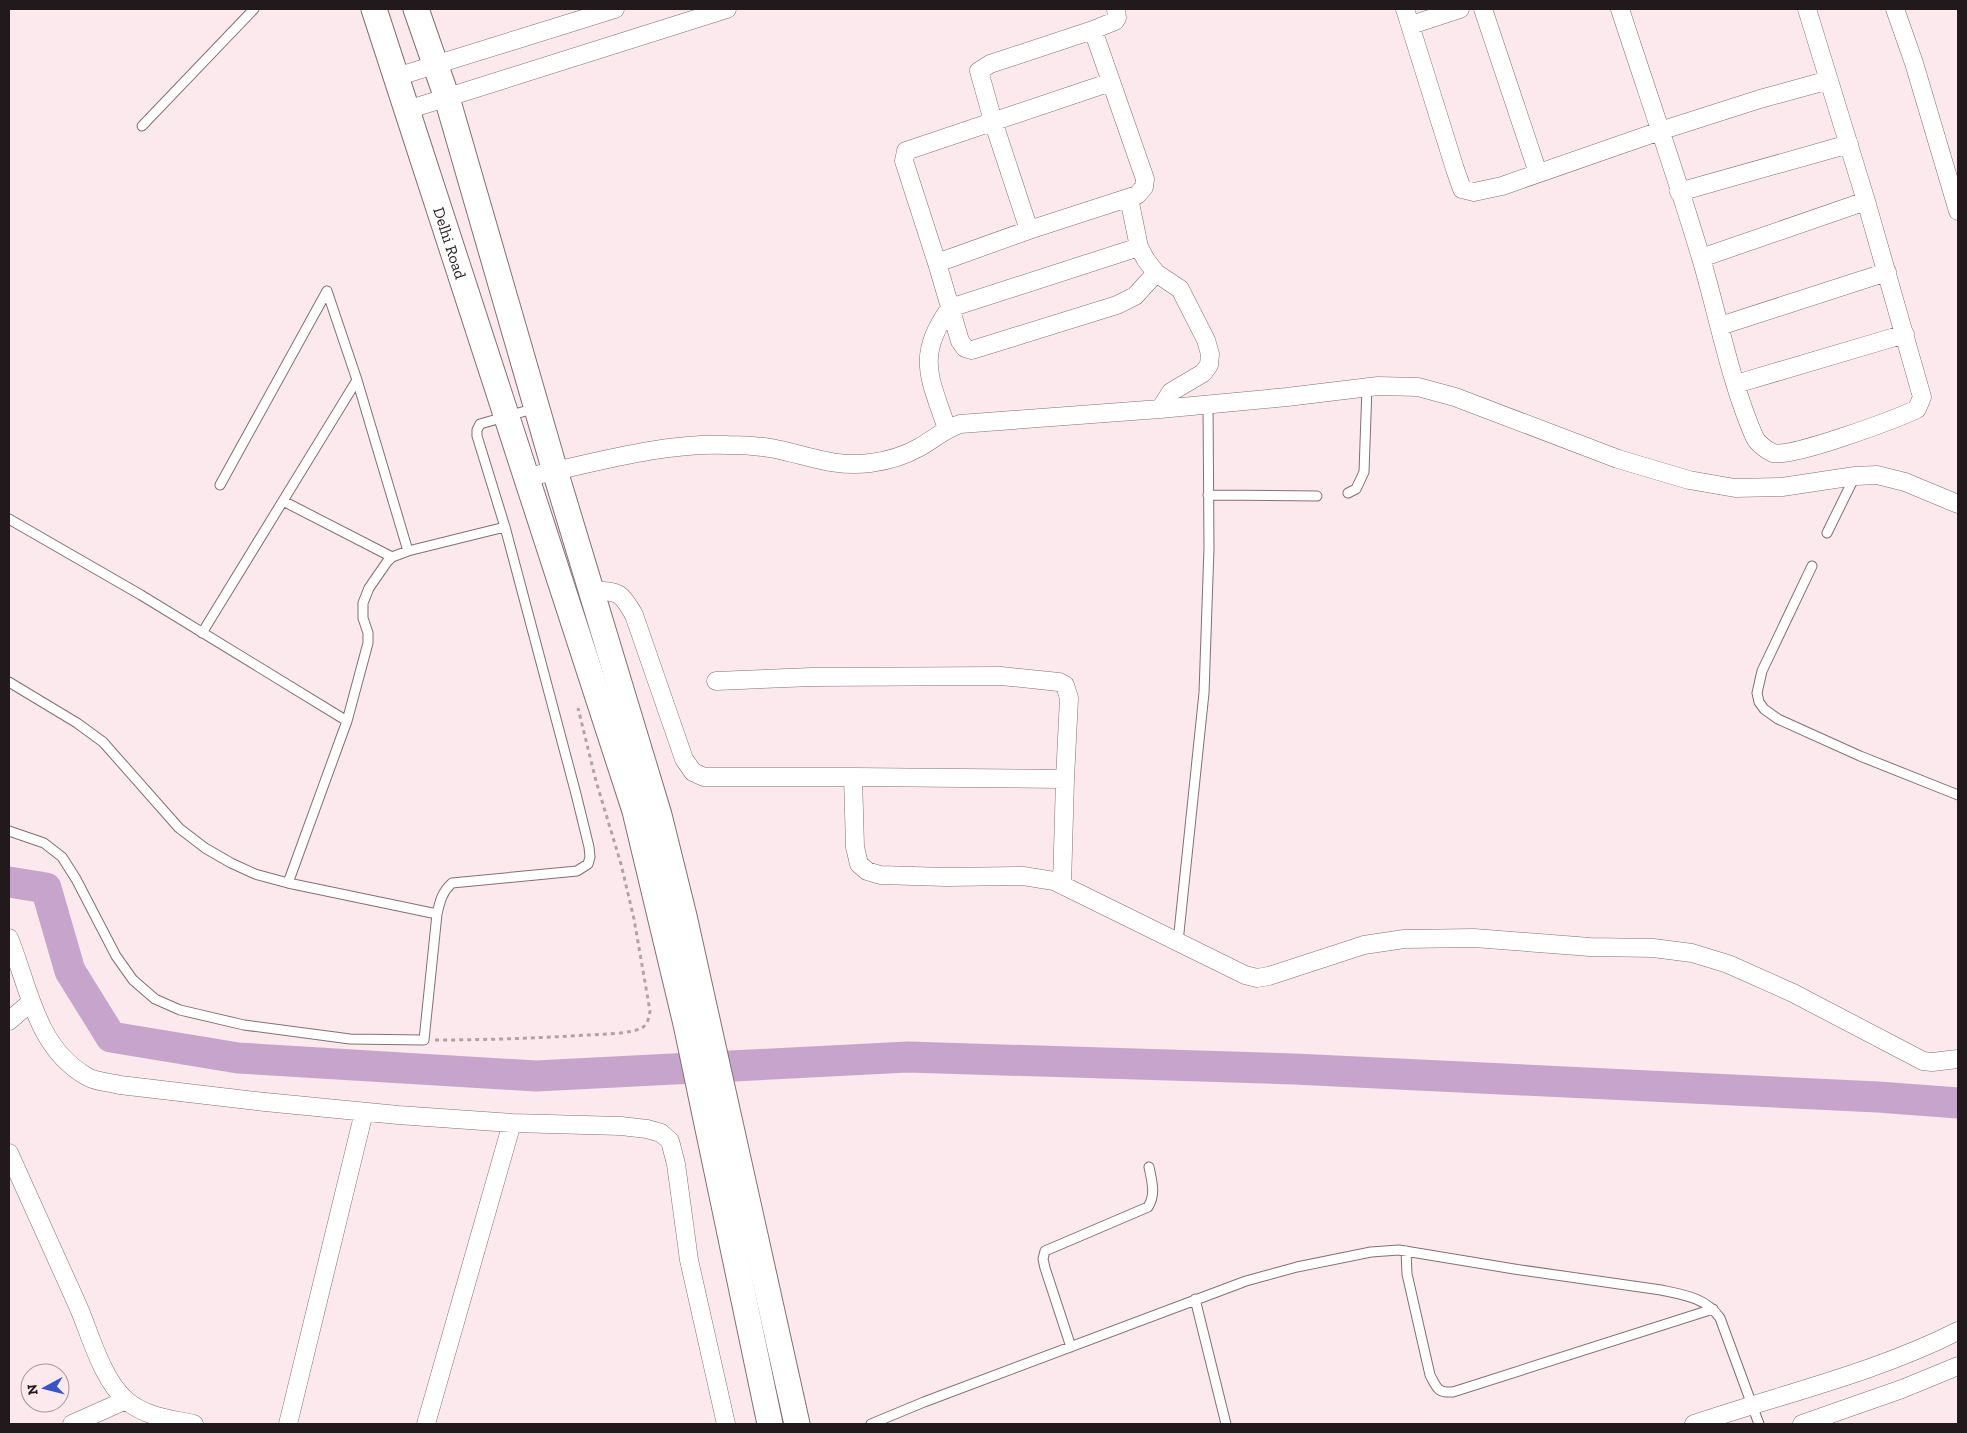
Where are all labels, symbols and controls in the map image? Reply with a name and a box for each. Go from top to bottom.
street label: Delhi Road [430,205,471,282]
north arrow [20,1363,70,1413]
text: N [23,1383,42,1396]

